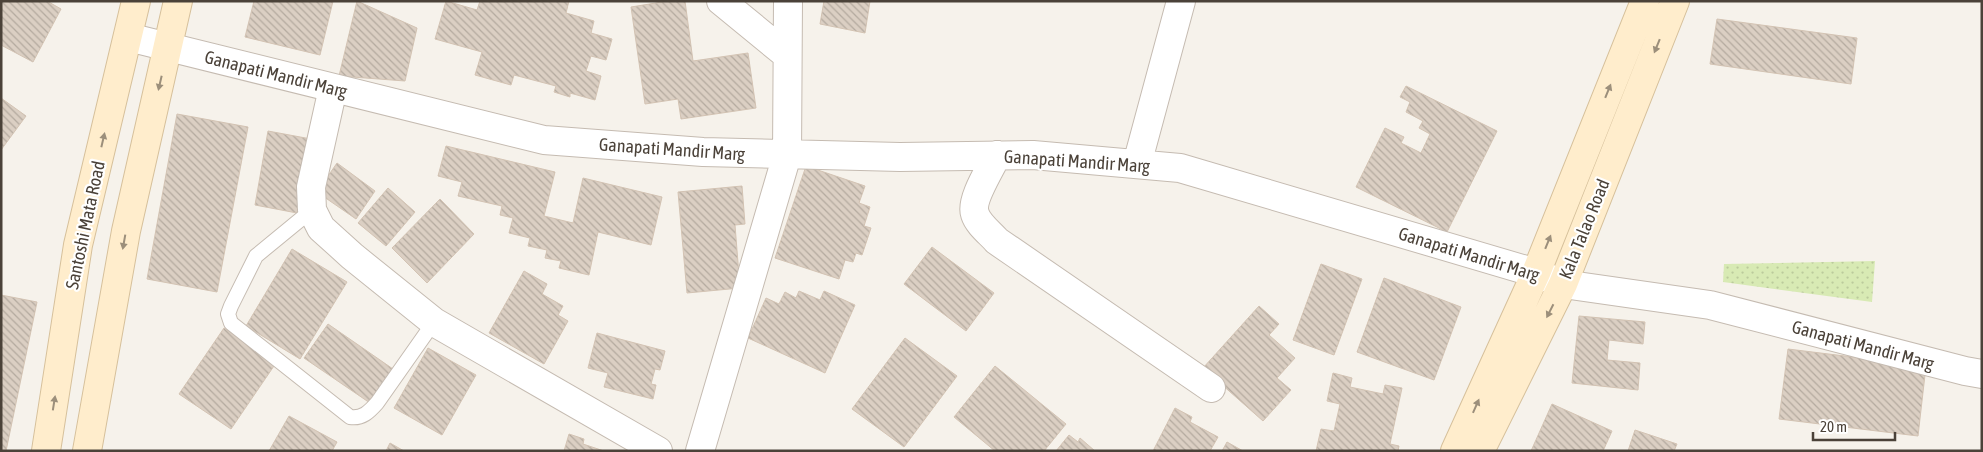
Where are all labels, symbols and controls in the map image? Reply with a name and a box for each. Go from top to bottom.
one-way arrow [1652,39,1660,54]
street label: Ganapati Mandir Marg [203,46,350,102]
one-way arrow [156,75,164,90]
one-way arrow [1605,84,1613,98]
one-way arrow [99,132,107,147]
street label: Ganapati Mandir Marg [598,133,746,165]
street label: Ganapati Mandir Marg [1003,145,1151,177]
street label: Santoshi Mata Road [61,159,109,291]
street label: Kala Talao Road [1554,176,1614,282]
street label: Ganapati Mandir Marg [1396,223,1542,285]
one-way arrow [120,234,128,250]
one-way arrow [1545,235,1553,249]
one-way arrow [1546,303,1554,318]
street label: Ganapati Mandir Marg [1790,316,1937,374]
one-way arrow [50,394,58,410]
one-way arrow [1472,399,1480,413]
scale bar [1813,410,1896,442]
text: 20 m [1820,418,1847,435]

